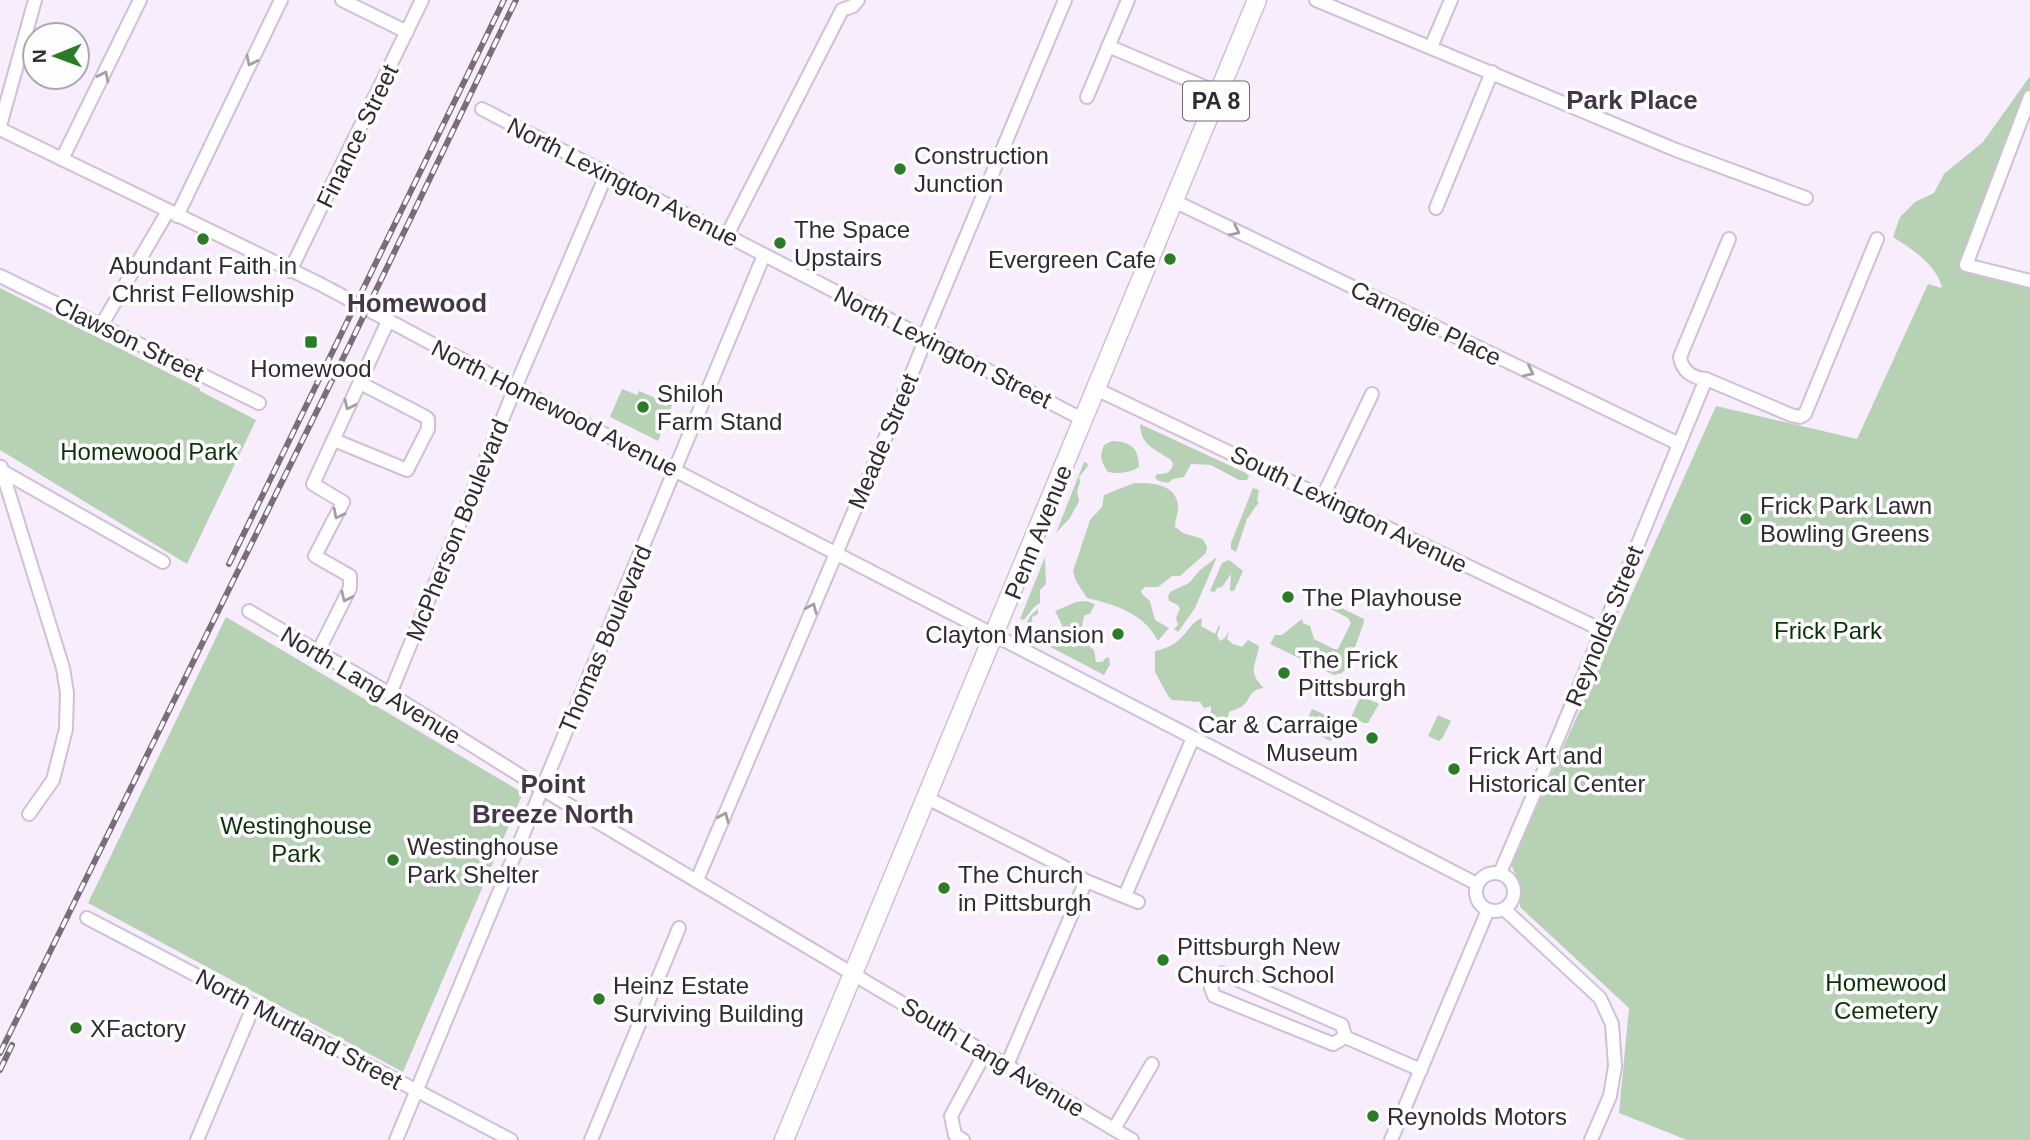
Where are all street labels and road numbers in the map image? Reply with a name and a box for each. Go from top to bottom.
street label: Finance Street [311,60,403,212]
road number: PA 8 [1183,82,1249,120]
street label: North Lexington Avenue [503,112,743,252]
street label: Carnegie Place [1346,275,1506,371]
street label: North Lexington Street [830,280,1056,414]
street label: Clawson Street [50,291,208,387]
street label: North Homewood Avenue [427,334,683,482]
street label: Meade Street [842,369,924,513]
street label: McPherson Boulevard [400,415,514,645]
street label: South Lexington Avenue [1226,440,1472,578]
street label: Penn Avenue [999,461,1077,603]
street label: Thomas Boulevard [553,541,657,737]
street label: Reynolds Street [1559,541,1649,710]
street label: North Lang Avenue [276,621,466,749]
street label: North Murtland Street [191,963,407,1095]
street label: South Lang Avenue [896,992,1090,1122]

